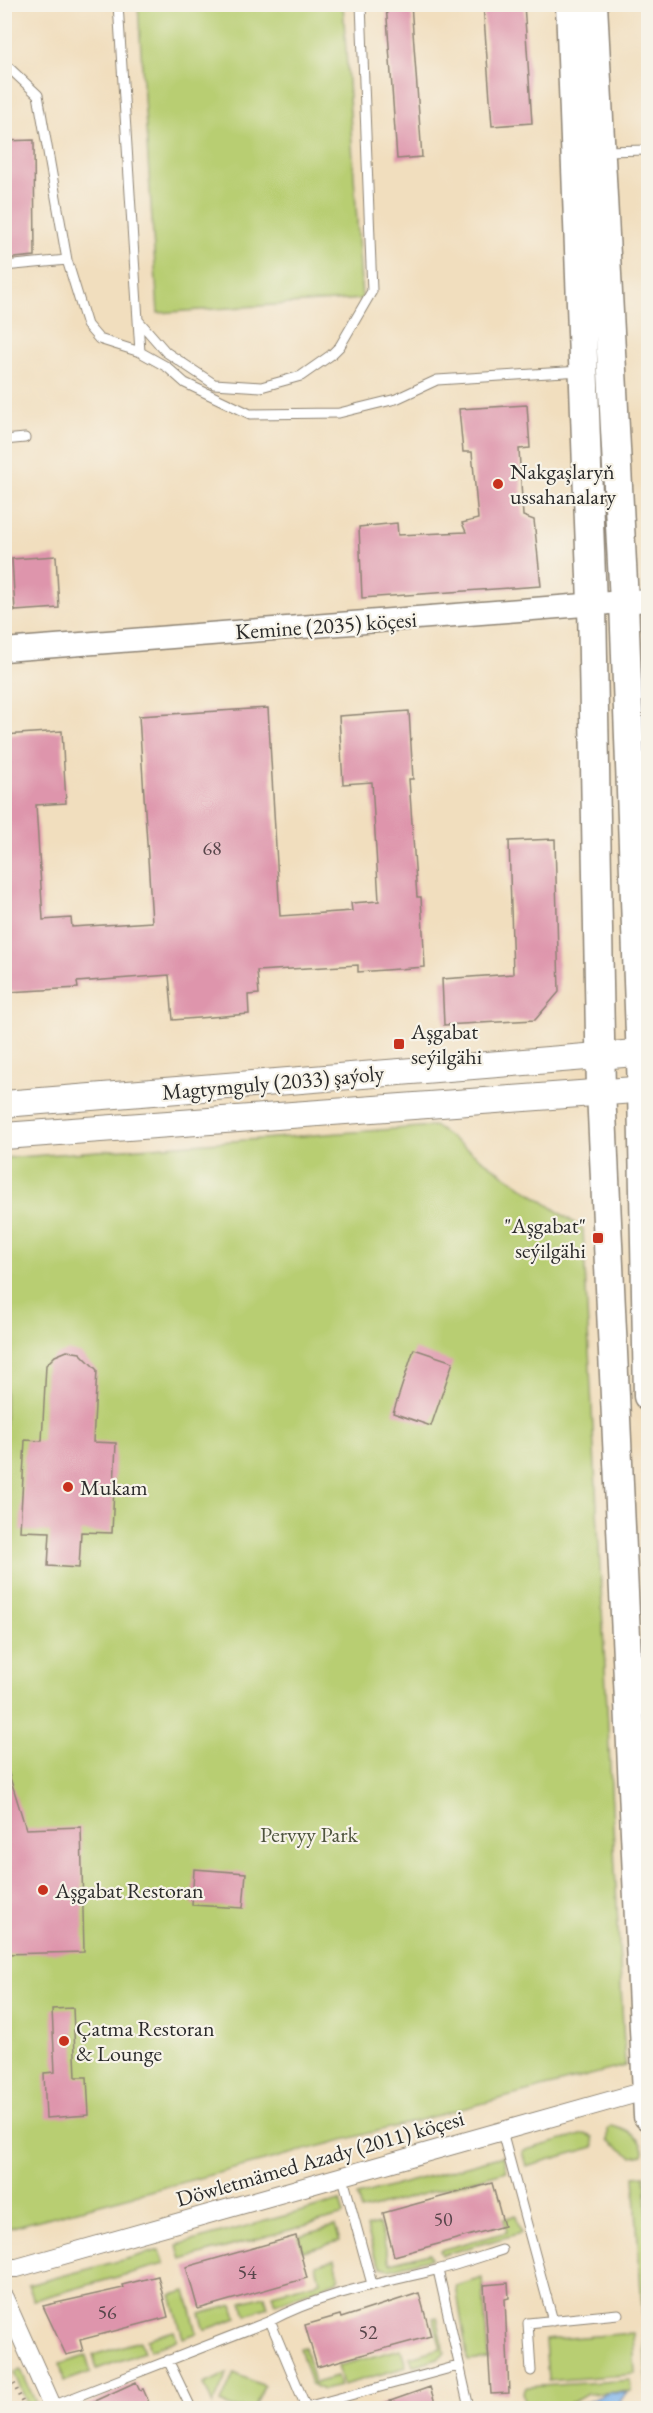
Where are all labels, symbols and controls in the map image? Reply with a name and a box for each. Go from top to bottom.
place label: Nakgaşlaryň ussahanalary [510,457,616,511]
marker: Nakgaşlaryň ussahanalary [491,477,505,491]
street label: Kemine (2035) köçesi [234,605,418,646]
house number: 68 [202,835,222,861]
place label: Aşgabat seýilgähi [410,1017,482,1071]
marker: Aşgabat seýilgähi [392,1037,406,1051]
street label: Magtymguly (2033) şaýoly [161,1058,386,1107]
place label: "Aşgabat" seýilgähi [504,1211,586,1265]
marker: "Aşgabat" seýilgähi [591,1231,605,1245]
place label: Mukam [80,1473,148,1502]
marker: Mukam [61,1480,75,1494]
park label: Pervyy Park [260,1820,359,1849]
place label: Aşgabat Restoran [54,1876,204,1905]
marker: Aşgabat Restoran [36,1883,50,1897]
place label: Çatma Restoran & Lounge [76,2014,215,2068]
marker: Çatma Restoran & Lounge [57,2034,71,2048]
street label: Döwletmämed Azady (2011) köçesi [173,2103,467,2214]
house number: 50 [433,2206,453,2232]
house number: 54 [237,2259,257,2285]
house number: 56 [97,2299,117,2325]
house number: 52 [358,2319,378,2345]

